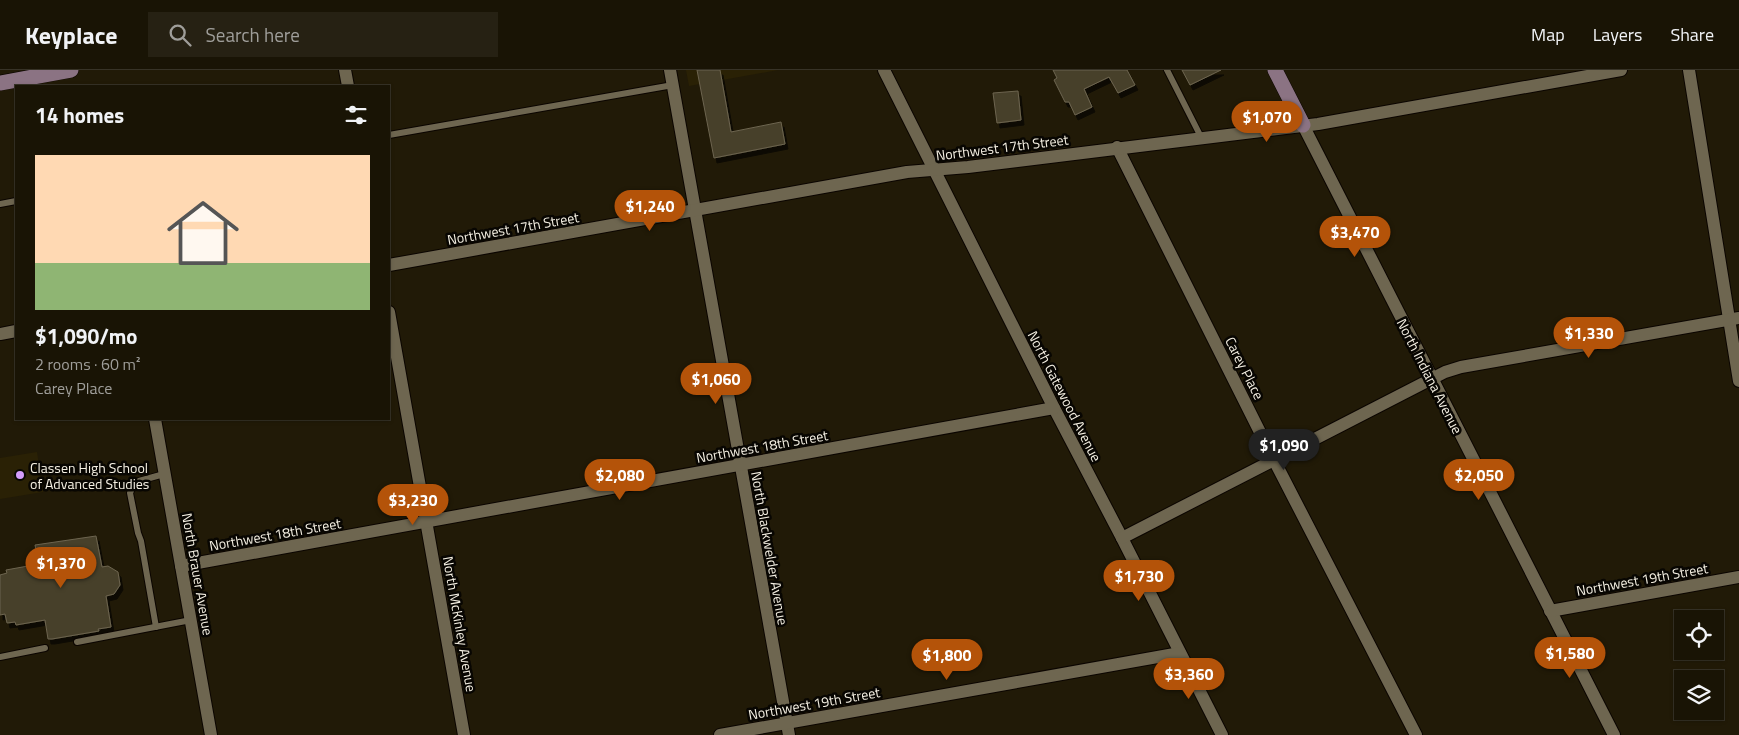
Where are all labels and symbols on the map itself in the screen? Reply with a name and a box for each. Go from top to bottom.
pin: $1,070 [1226,100,1308,143]
street label: Northwest 17th Street [934,128,1070,166]
pin: $1,240 [609,190,691,232]
street label: Northwest 17th Street [445,206,581,250]
pin: $3,470 [1314,216,1396,258]
street label: North Indiana Avenue [1392,315,1468,437]
pin: $1,330 [1548,316,1630,359]
street label: North Gatewood Avenue [1023,327,1107,465]
street label: Carey Place [1220,333,1270,403]
pin: $1,060 [675,362,757,405]
street label: Northwest 18th Street [694,424,830,468]
pin: $1,090 [1243,428,1325,471]
place label: Classen High School of Advanced Studies [30,457,149,494]
pin: $2,080 [579,458,661,501]
pin: $2,050 [1438,458,1520,501]
marker: Classen High School of Advanced Studies [14,469,26,481]
street label: North Blackwelder Avenue [746,469,794,627]
pin: $3,230 [372,484,454,526]
street label: North Brauer Avenue [177,511,219,637]
street label: Northwest 18th Street [207,512,343,556]
pin: $1,370 [20,546,102,589]
street label: North McKinley Avenue [438,555,482,693]
street label: Northwest 19th Street [1574,557,1710,601]
pin: $1,730 [1098,560,1180,602]
pin: $1,580 [1529,636,1611,679]
pin: $1,800 [906,638,988,681]
pin: $3,360 [1148,658,1230,700]
street label: Northwest 19th Street [746,681,882,725]

